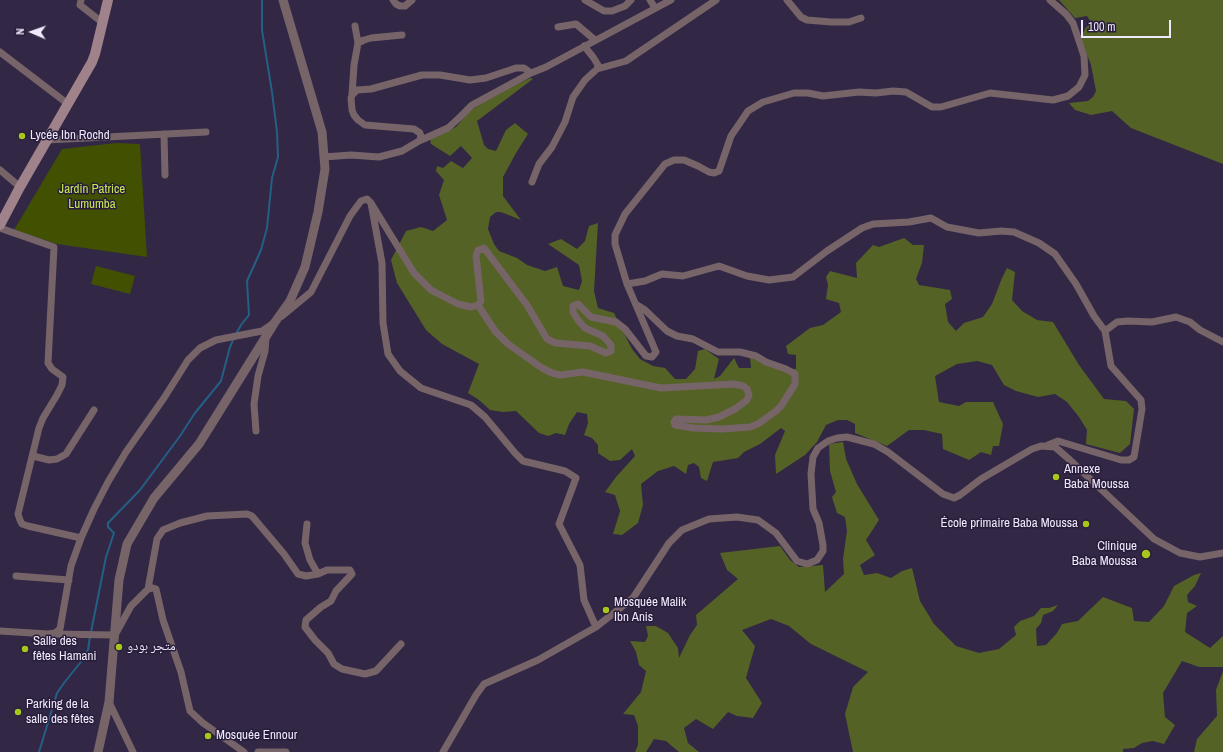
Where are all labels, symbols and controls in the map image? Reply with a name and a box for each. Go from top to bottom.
north arrow [12,12,52,52]
scale bar [1083,12,1173,38]
text: 100 m [1088,19,1115,35]
text: N [13,28,27,35]
place label: Lycée Ibn Rochd [30,128,110,144]
marker: Lycée Ibn Rochd [17,131,27,141]
park label: Jardin Patrice Lumumba [59,182,125,213]
place label: Annexe Baba Moussa [1064,462,1129,493]
marker: Annexe Baba Moussa [1051,472,1061,482]
place label: École primaire Baba Moussa [941,516,1078,532]
marker: École primaire Baba Moussa [1081,519,1091,529]
place label: Clinique Baba Moussa [1072,539,1137,570]
marker: Clinique Baba Moussa [1140,548,1152,560]
place label: Mosquée Malik Ibn Anis [614,595,686,626]
marker: Mosquée Malik Ibn Anis [601,605,611,615]
place label: Salle des fêtes Hamani [33,634,96,665]
place label: متجر بودو [127,639,176,655]
marker: متجر بودو [114,642,124,652]
marker: Salle des fêtes Hamani [20,644,30,654]
place label: Parking de la salle des fêtes [26,697,94,728]
marker: Parking de la salle des fêtes [13,707,23,717]
place label: Mosquée Ennour [216,728,297,744]
marker: Mosquée Ennour [203,731,213,741]

